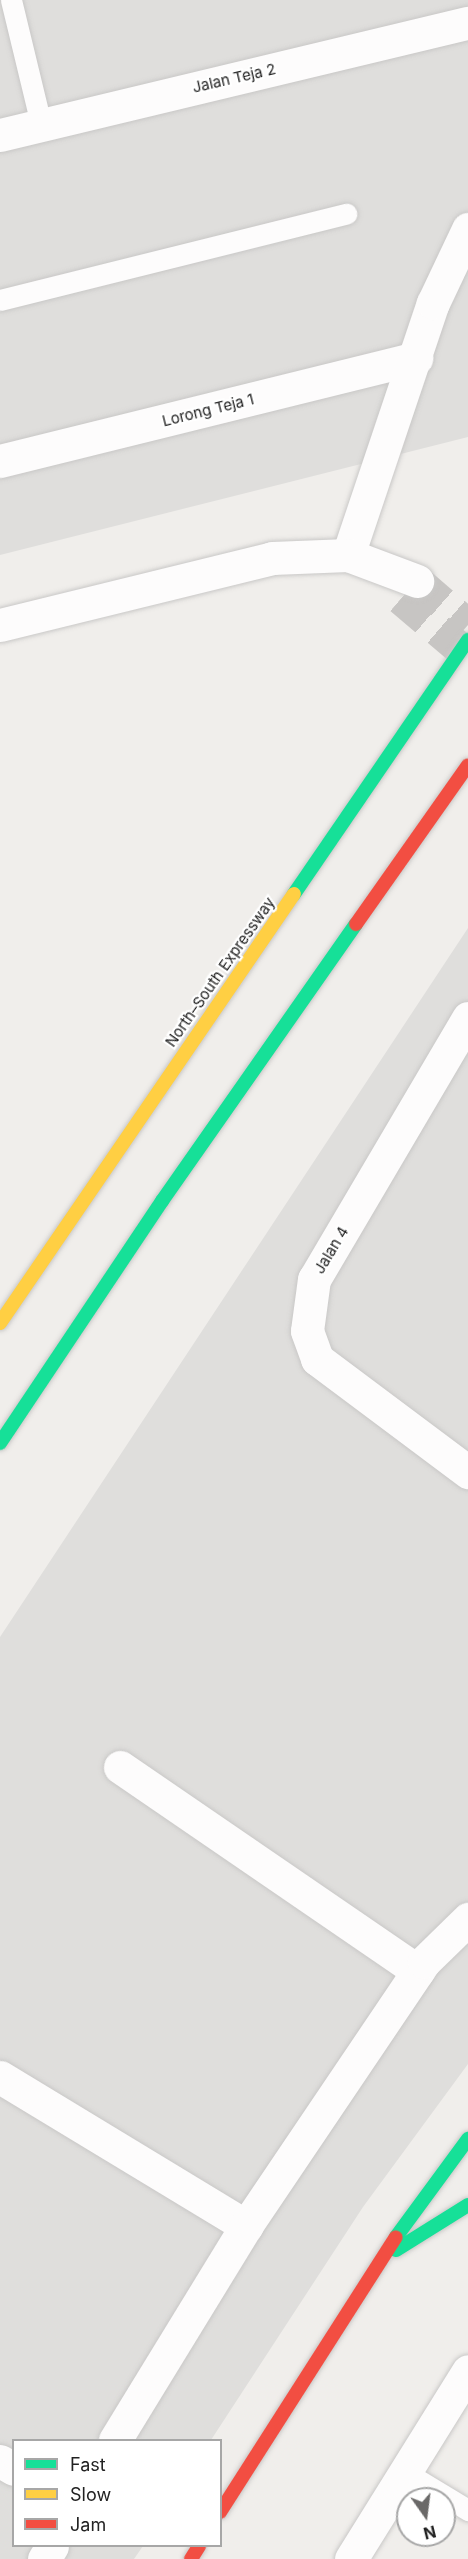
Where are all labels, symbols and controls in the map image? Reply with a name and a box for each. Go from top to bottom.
street label: Jalan Teja 2 [191,60,277,96]
street label: Lorong Teja 1 [160,390,256,430]
street label: North–South Expressway [162,894,278,1050]
street label: Jalan 4 [310,1223,352,1277]
legend [12,2439,222,2547]
text: Fast [70,2454,106,2475]
text: Slow [70,2484,111,2505]
north arrow [396,2487,456,2547]
text: Jam [70,2514,106,2535]
text: N [422,2521,438,2544]

